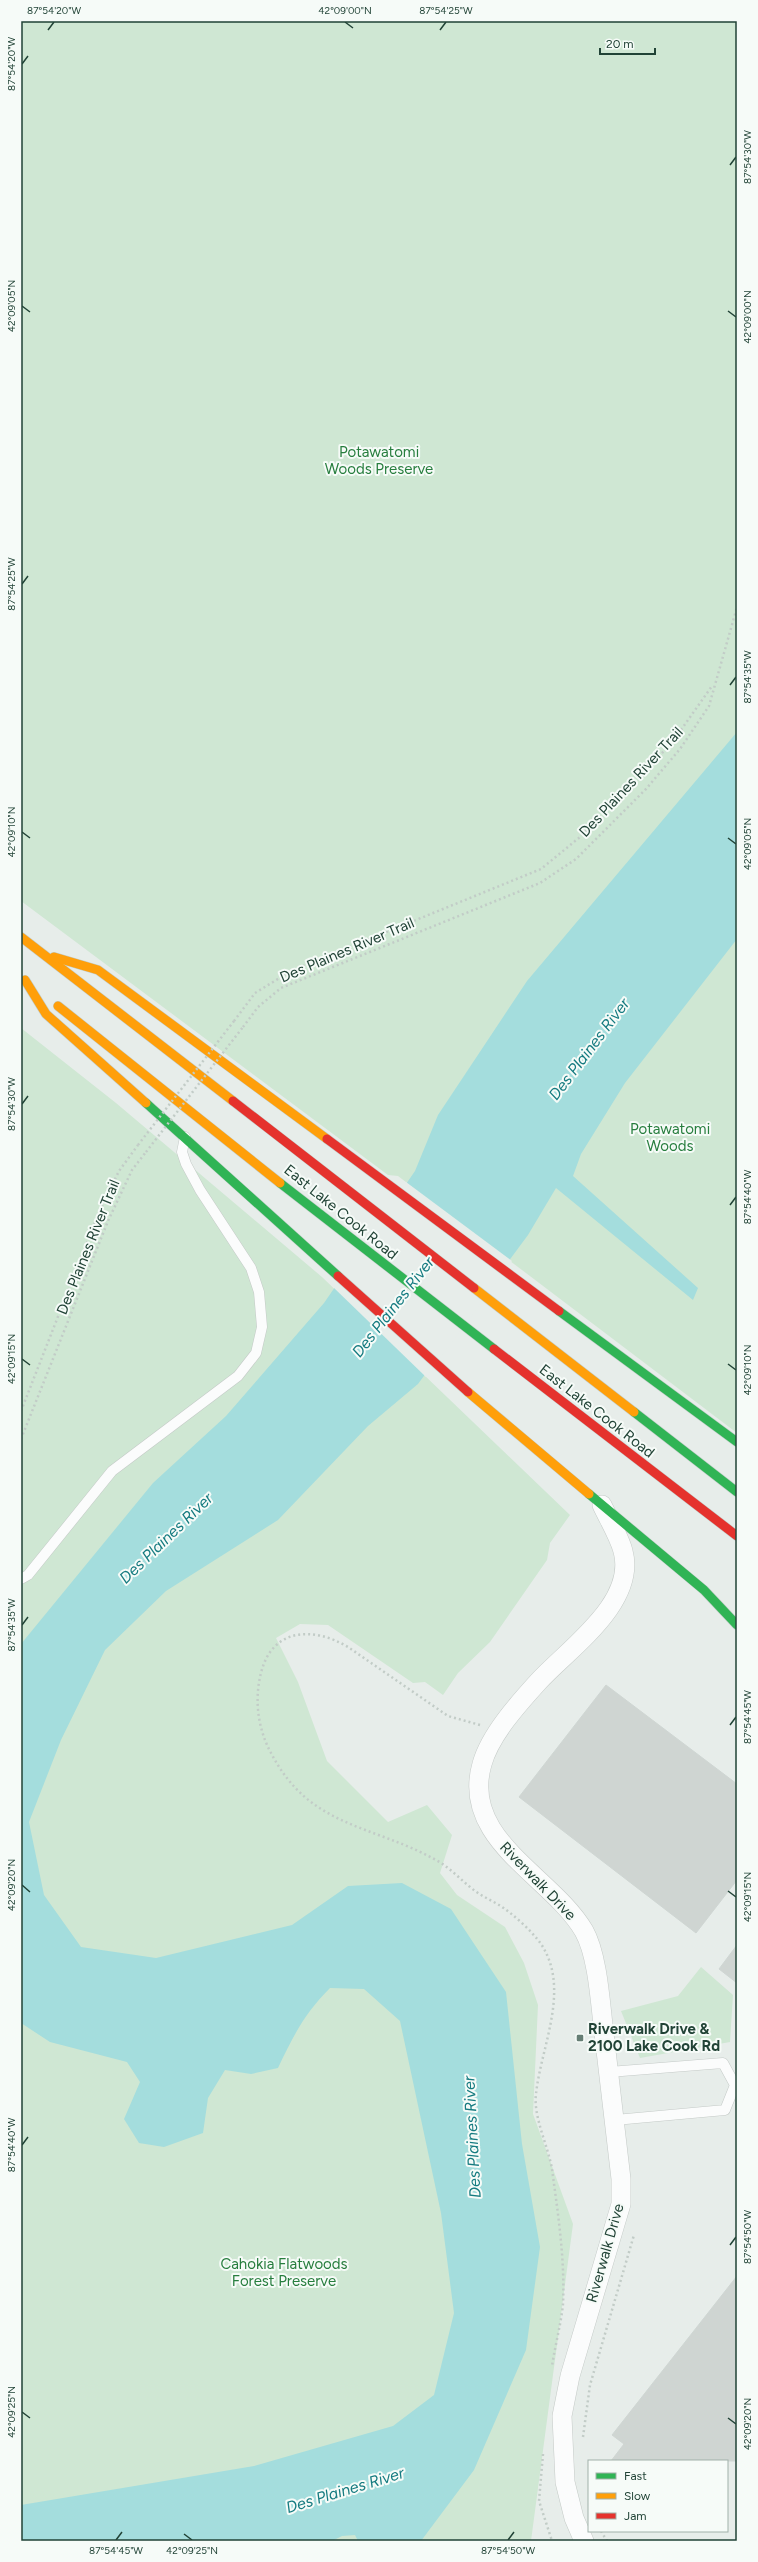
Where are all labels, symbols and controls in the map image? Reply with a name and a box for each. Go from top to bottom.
text: 87°54'20"W [27,4,81,17]
text: 42°09'00"N [318,4,372,17]
text: 87°54'25"W [419,4,473,17]
scale bar [600,30,655,56]
text: 87°54'20"W [5,37,18,91]
text: 20 m [606,37,634,51]
text: 87°54'30"W [741,130,754,184]
text: 42°09'05"N [5,280,18,332]
text: 42°09'00"N [741,290,754,344]
park label: Potawatomi Woods Preserve [325,443,433,478]
text: 87°54'25"W [5,557,18,611]
text: 87°54'35"W [741,650,754,704]
street label: Des Plaines River Trail [575,723,687,841]
text: 42°09'10"N [5,806,18,858]
text: 42°09'05"N [741,818,754,870]
street label: Des Plaines River Trail [277,914,417,986]
water label: Des Plaines River [545,994,634,1104]
text: 87°54'30"W [5,1077,18,1131]
park label: Potawatomi Woods [630,1120,710,1155]
street label: East Lake Cook Road [281,1161,401,1263]
text: 87°54'40"W [741,1169,754,1224]
street label: Des Plaines River Trail [53,1177,123,1317]
water label: Des Plaines River [348,1252,439,1361]
text: 42°09'15"N [5,1334,18,1384]
text: 42°09'10"N [741,1344,754,1396]
street label: East Lake Cook Road [536,1360,658,1462]
water label: Des Plaines River [115,1488,217,1587]
text: 87°54'35"W [5,1598,18,1652]
text: 87°54'45"W [741,1690,754,1744]
street label: Riverwalk Drive [496,1838,580,1924]
text: 42°09'20"N [5,1859,18,1911]
text: 42°09'15"N [741,1872,754,1922]
place label: Riverwalk Drive & 2100 Lake Cook Rd [588,2020,720,2055]
marker: Riverwalk Drive & 2100 Lake Cook Rd [575,2033,585,2043]
water label: Des Plaines River [459,2075,485,2199]
text: 87°54'40"W [5,2117,18,2172]
street label: Riverwalk Drive [582,2202,628,2304]
text: 87°54'50"W [741,2210,754,2264]
park label: Cahokia Flatwoods Forest Preserve [220,2255,348,2290]
text: 42°09'25"N [5,2386,18,2438]
text: 42°09'20"N [741,2398,754,2450]
legend [588,2460,728,2532]
water label: Des Plaines River [284,2463,407,2517]
text: Fast [624,2469,647,2483]
text: Slow [624,2489,651,2503]
text: Jam [624,2509,647,2523]
text: 87°54'45"W [89,2544,143,2557]
text: 42°09'25"N [166,2544,218,2557]
text: 87°54'50"W [481,2544,535,2557]

